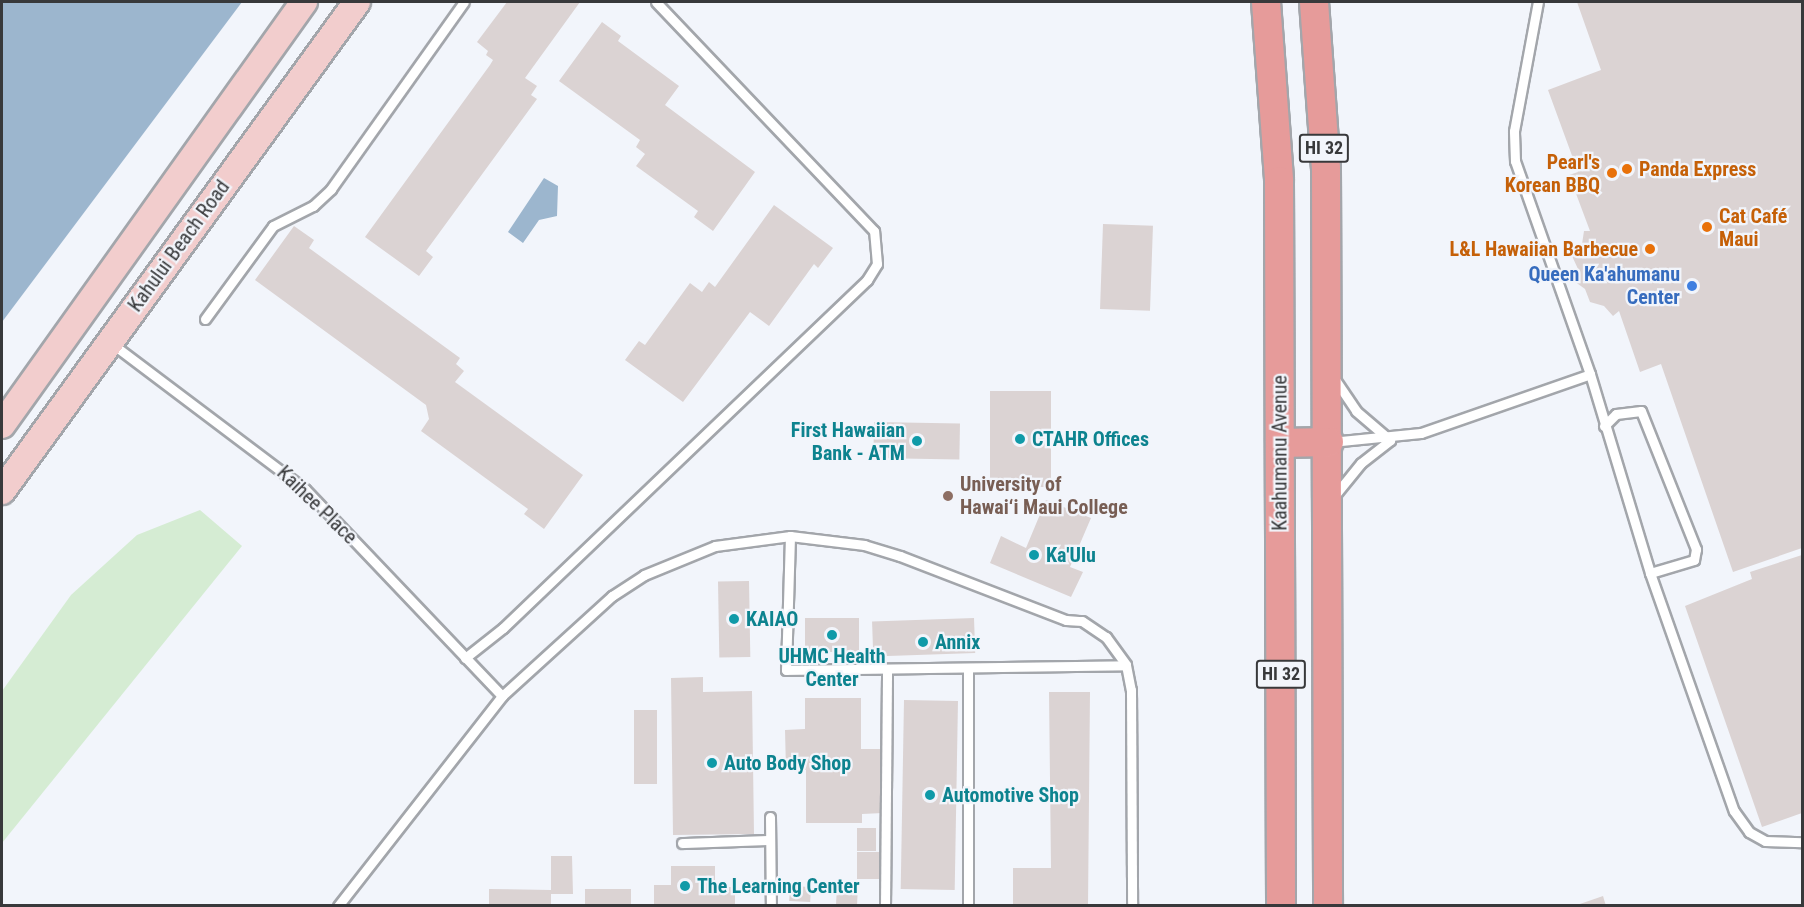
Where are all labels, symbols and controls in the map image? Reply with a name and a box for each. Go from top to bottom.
road number: HI 32 [1298,133,1350,163]
place label: Pearl's Korean BBQ [1505,150,1600,197]
place label: Panda Express [1639,157,1756,181]
marker: Panda Express [1620,162,1634,176]
marker: Pearl's Korean BBQ [1605,166,1619,180]
street label: Kahului Beach Road [123,176,235,316]
place label: Cat Café Maui [1719,204,1787,251]
marker: Cat Café Maui [1700,220,1714,234]
place label: L&L Hawaiian Barbecue [1450,237,1638,261]
marker: L&L Hawaiian Barbecue [1643,242,1657,256]
place label: Queen Ka'ahumanu Center [1528,262,1680,309]
marker: Queen Ka'ahumanu Center [1685,279,1699,293]
street label: Kaahumanu Avenue [1268,375,1292,531]
place label: First Hawaiian Bank - ATM [791,418,905,465]
place label: CTAHR Offices [1032,427,1149,451]
marker: CTAHR Offices [1013,432,1027,446]
marker: First Hawaiian Bank - ATM [910,434,924,448]
street label: Kaihee Place [272,461,362,549]
place label: University of Hawai‘i Maui College [960,472,1128,519]
marker: University of Hawai‘i Maui College [941,489,955,503]
place label: Ka'Ulu [1046,543,1096,567]
marker: Ka'Ulu [1027,548,1041,562]
place label: KAIAO [746,607,798,631]
marker: KAIAO [727,612,741,626]
marker: UHMC Health Center [825,628,839,642]
place label: Annix [935,630,980,654]
marker: Annix [916,635,930,649]
place label: UHMC Health Center [778,644,886,691]
road number: HI 32 [1256,659,1306,689]
place label: Auto Body Shop [724,751,851,775]
marker: Auto Body Shop [705,756,719,770]
place label: Automotive Shop [942,783,1079,807]
marker: Automotive Shop [923,788,937,802]
place label: The Learning Center [697,874,860,898]
marker: The Learning Center [678,879,692,893]

